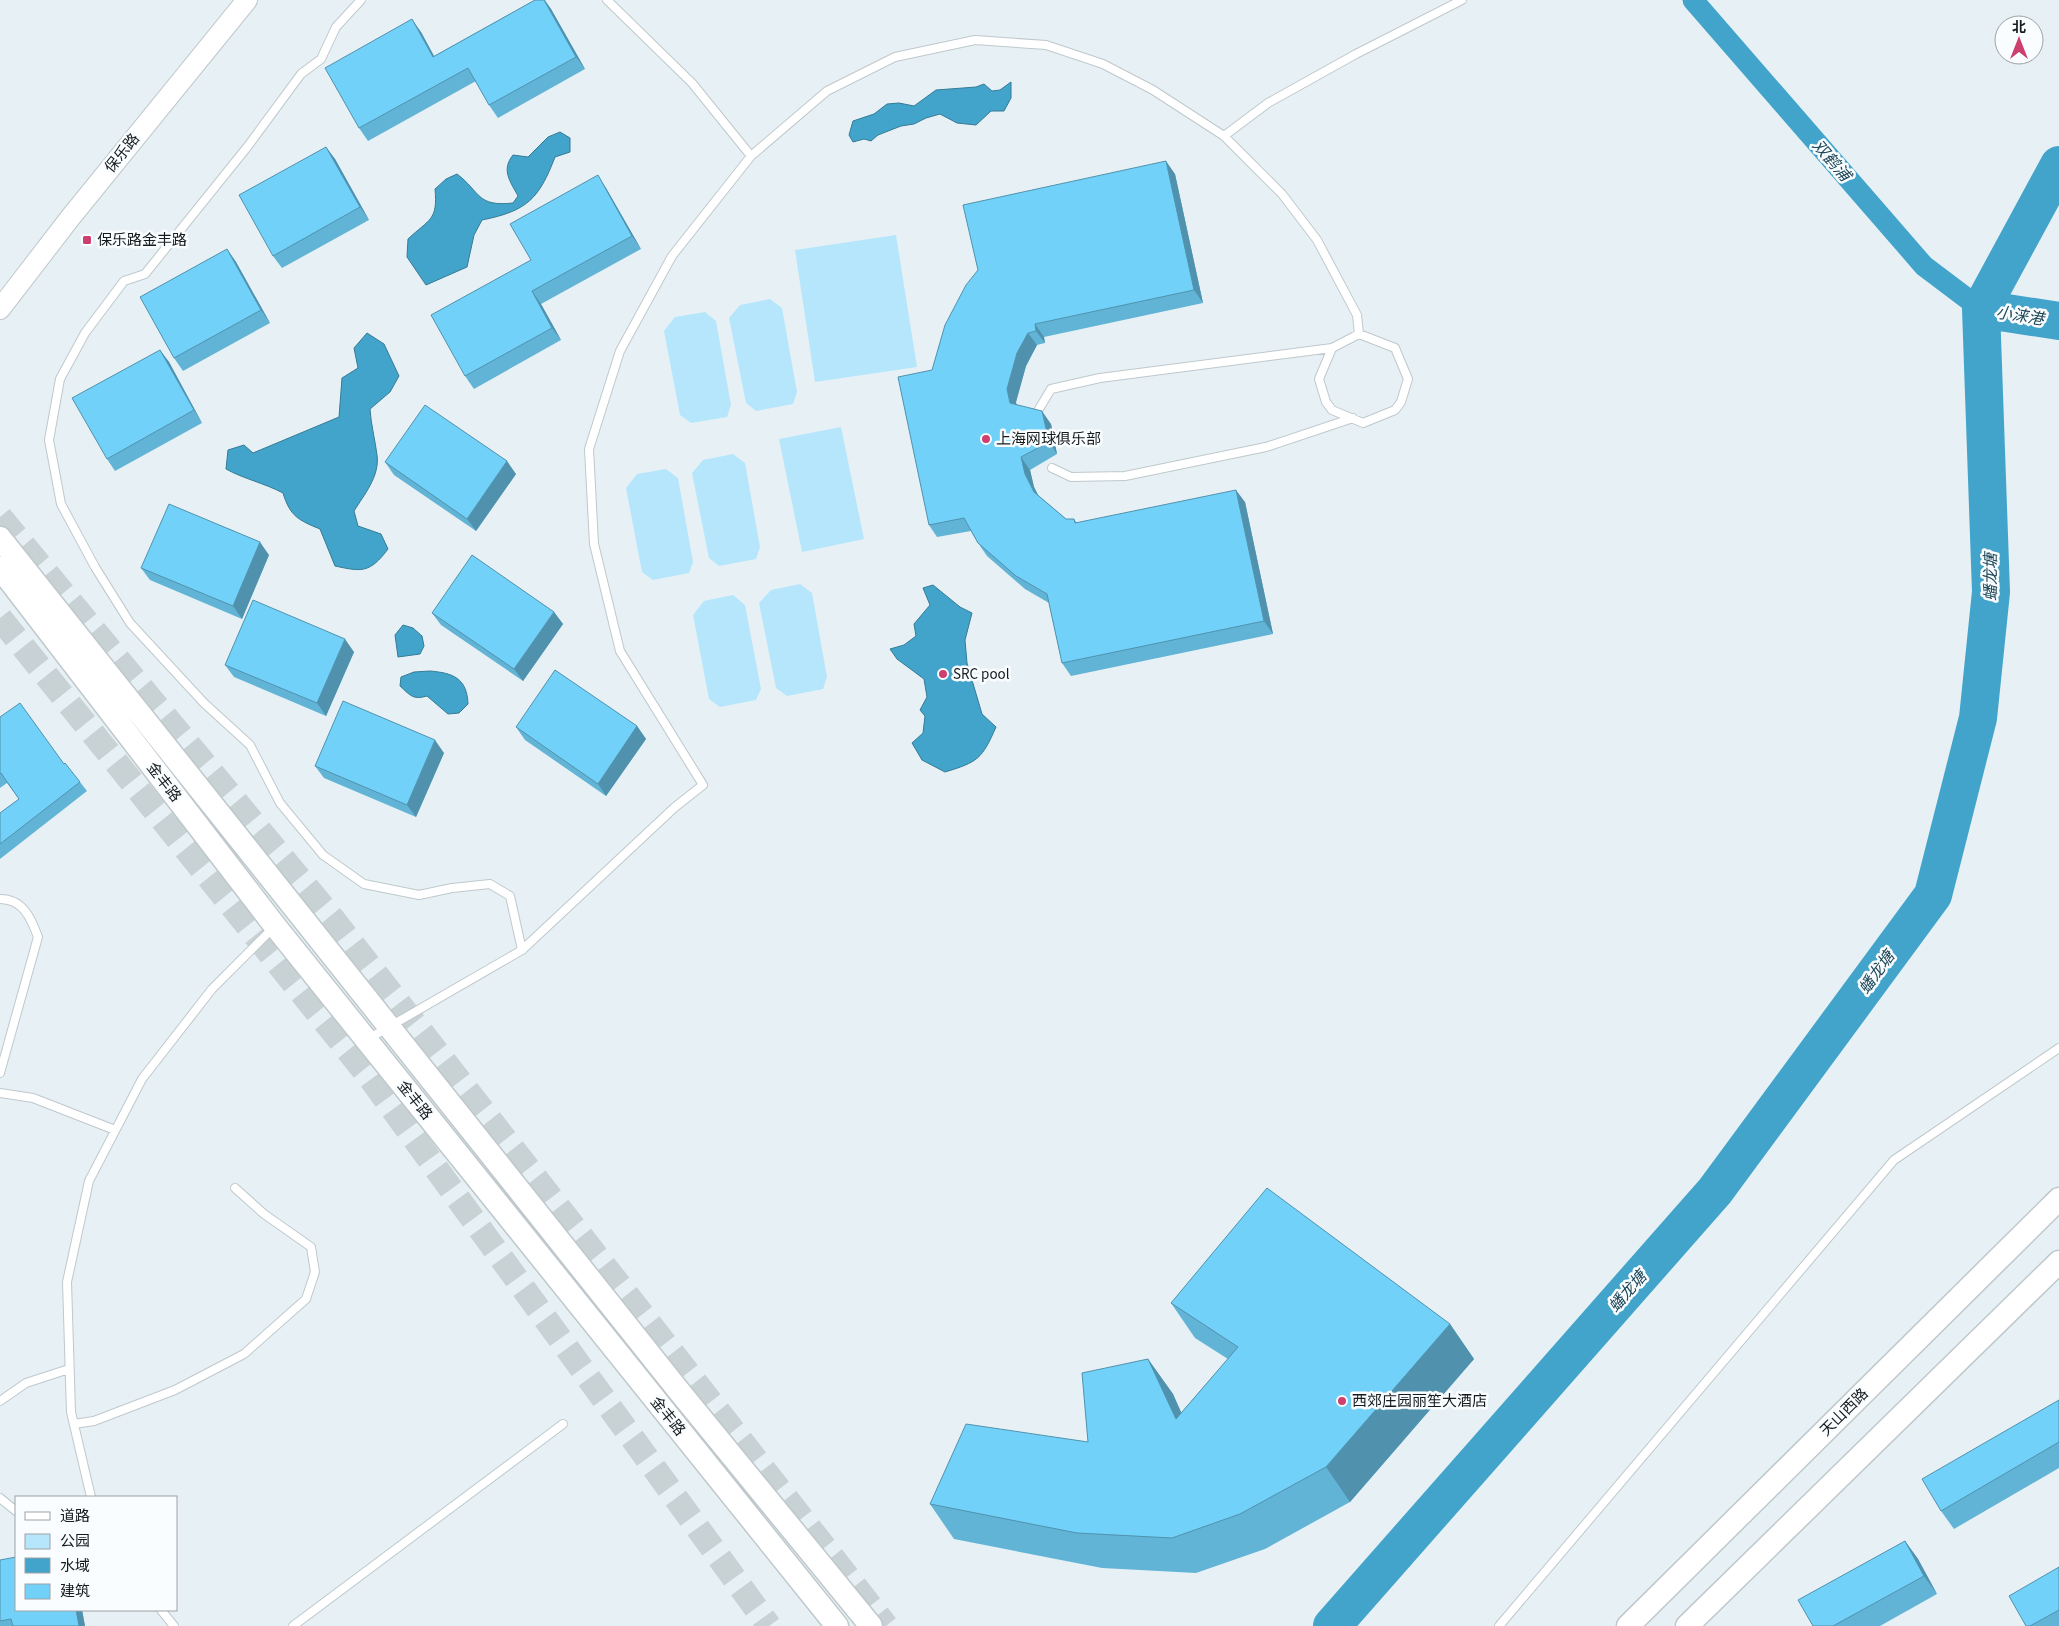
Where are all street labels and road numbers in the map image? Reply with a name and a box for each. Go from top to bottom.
street label: 保乐路 [100,129,145,177]
street label: 金丰路 [141,758,186,807]
street label: 金丰路 [392,1076,437,1124]
street label: 天山西路 [1816,1384,1873,1441]
street label: 金丰路 [645,1392,690,1440]

